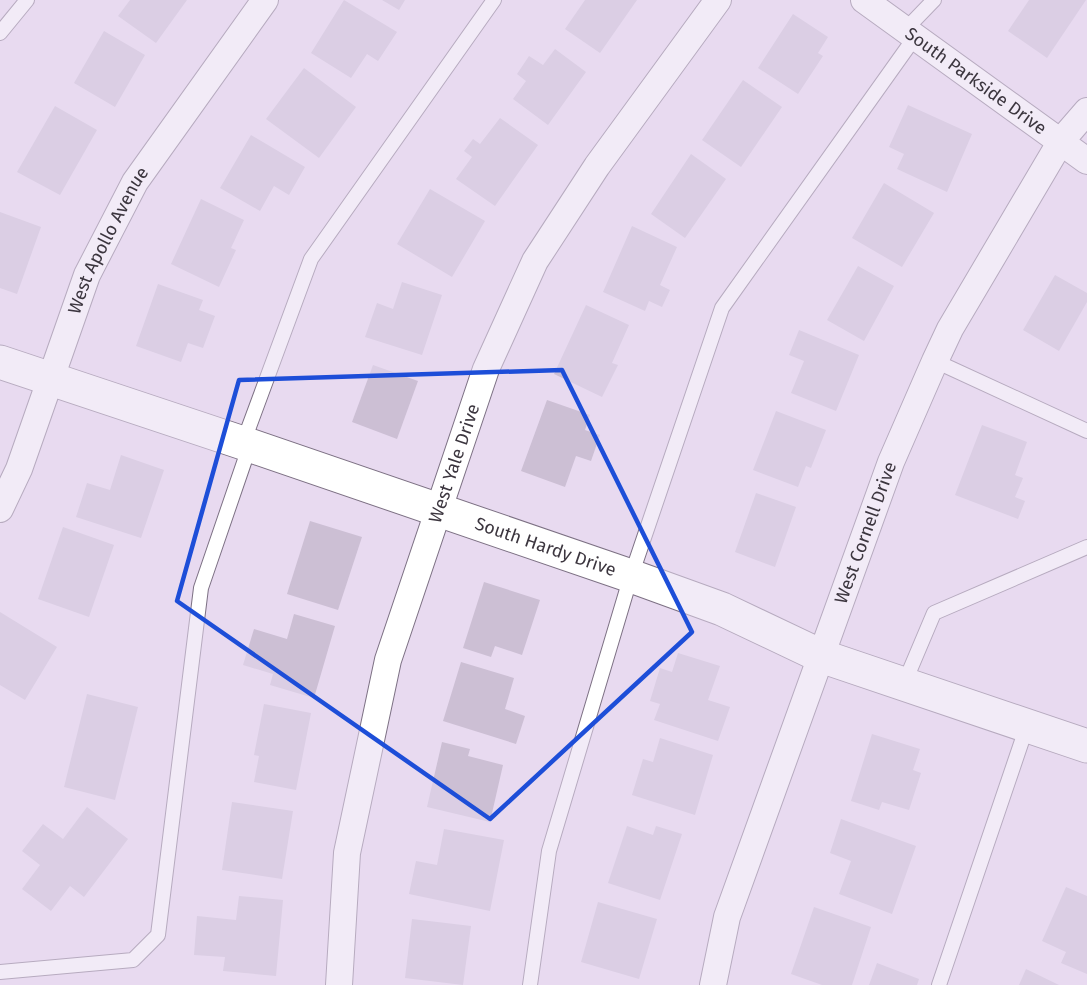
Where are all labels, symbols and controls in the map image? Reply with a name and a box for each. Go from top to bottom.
street label: South Parkside Drive [901,22,1051,139]
street label: West Apollo Avenue [63,162,153,317]
street label: West Yale Drive [424,401,484,526]
street label: West Cornell Drive [830,459,901,607]
street label: South Hardy Drive [472,512,619,581]

